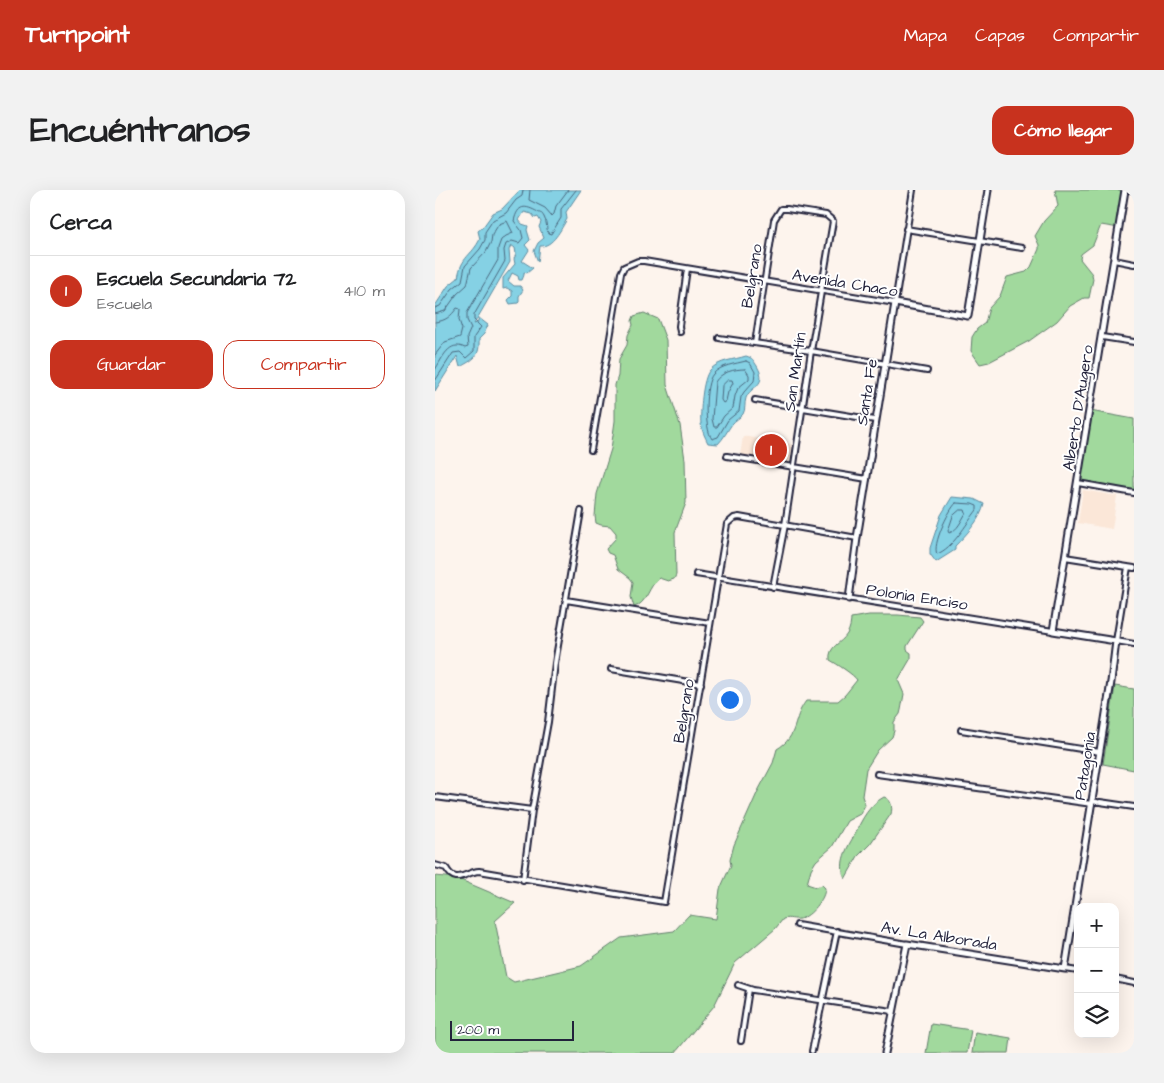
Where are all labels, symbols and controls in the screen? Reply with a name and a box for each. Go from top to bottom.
text: Turnpoint [25,18,130,52]
text: Mapa [904,23,947,48]
text: Capas [975,23,1025,48]
text: Compartir [1053,23,1139,48]
text: Encuéntranos [30,106,251,155]
button: Cómo llegar [992,106,1134,155]
text: Cerca [50,208,112,237]
street label: Belgrano [736,242,769,310]
street label: Avenida Chaco [790,264,900,302]
text: Escuela Secundaria 72 [97,266,296,293]
text: 1 [65,280,67,302]
text: 410 m [343,280,385,302]
text: Escuela [97,293,152,315]
street label: San Martín [779,331,811,413]
button: Guardar [50,340,213,389]
button: Compartir [223,340,385,389]
street label: Alberto D'Augero [1057,343,1100,473]
street label: Santa Fe [851,357,883,427]
pin: 1 [755,431,787,469]
street label: Polonia Enciso [865,578,969,616]
street label: Belgrano [668,677,701,745]
your location [717,687,743,713]
street label: Patagonia [1069,730,1102,802]
map controls [1074,903,1119,1038]
button: + [1074,903,1119,948]
street label: Av. La Alborada [880,916,998,956]
button: − [1074,948,1119,993]
button: layers [1074,993,1119,1038]
scale bar [450,1018,574,1041]
text: 200 m [457,1020,499,1040]

